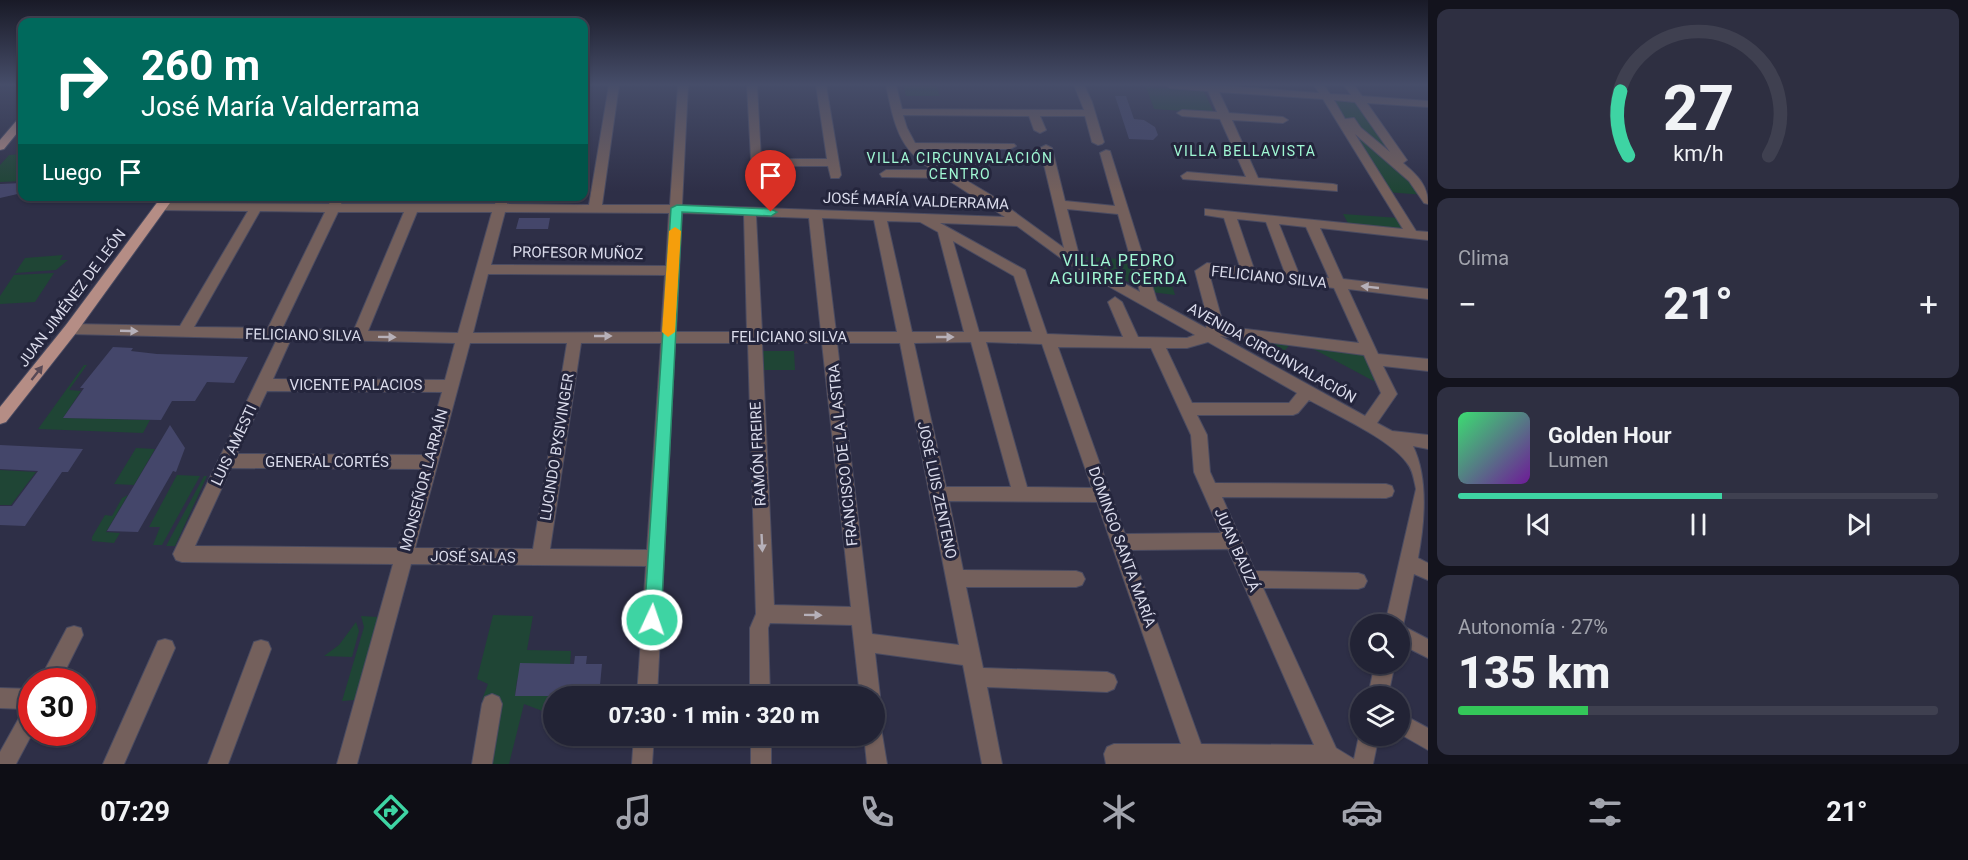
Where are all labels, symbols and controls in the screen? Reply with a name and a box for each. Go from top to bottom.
text: 260 m [141,41,260,90]
icon: right [42,42,120,120]
text: 27 [1662,72,1734,145]
text: José María Valderrama [141,91,420,123]
text: km/h [1673,141,1723,166]
district label: VILLA BELLAVISTA [1174,143,1316,159]
district label: VILLA CIRCUNVALACIÓN CENTRO [866,149,1054,182]
pin [745,150,796,212]
icon: arrive [114,156,147,189]
icon: arrive [754,159,787,192]
text: Luego [42,160,102,185]
street label: JOSÉ MARÍA VALDERRAMA [823,189,1010,213]
street label: JUAN JIMÉNEZ DE LEÓN [14,226,130,370]
street label: PROFESOR MUÑOZ [513,243,644,263]
text: Clima [1458,246,1509,270]
district label: VILLA PEDRO AGUIRRE CERDA [1050,251,1188,288]
street label: FELICIANO SILVA [1210,262,1328,292]
text: 21° [1663,277,1733,330]
one-way arrow [1360,282,1379,292]
text: − [1458,285,1477,324]
text: + [1919,285,1938,324]
street label: AVENIDA CIRCUNVALACIÓN [1185,299,1359,407]
street label: FELICIANO SILVA [245,325,361,345]
one-way arrow [120,326,139,336]
street label: FELICIANO SILVA [731,328,847,346]
one-way arrow [594,331,613,341]
one-way arrow [378,332,397,342]
one-way arrow [936,332,955,342]
street label: FRANCISCO DE LA LASTRA [824,363,862,547]
one-way arrow [30,365,43,381]
street label: LUCINDO BYSIVINGER [536,372,578,522]
street label: VICENTE PALACIOS [290,376,423,394]
street label: RAMÓN FREIRE [746,401,770,507]
street label: LUIS AMESTI [207,402,261,488]
street label: MONSEÑOR LARRAÍN [396,407,452,553]
street label: JOSÉ LUIS ZENTENO [914,419,960,561]
text: Golden Hour [1548,423,1672,448]
text: Lumen [1548,448,1609,472]
street label: GENERAL CORTÉS [265,453,389,471]
street label: DOMINGO SANTA MARÍA [1085,464,1160,630]
street label: JUAN BAUZÁ [1211,505,1264,595]
icon: previous [1522,508,1555,541]
icon: pause [1682,508,1715,541]
icon: next [1842,508,1875,541]
one-way arrow [757,533,766,552]
street label: JOSÉ SALAS [430,547,516,567]
position arrow [620,588,684,652]
one-way arrow [803,610,822,620]
map controls [1350,614,1410,746]
button: search [1350,614,1410,674]
text: Autonomía · 27% [1458,615,1608,639]
text: 135 km [1458,646,1610,699]
speed limit sign: 30 [18,668,96,746]
button: layers [1350,686,1410,746]
text: 07:30 · 1 min · 320 m [609,703,819,728]
icon: directions [370,791,412,833]
icon: music [613,791,655,833]
icon: phone [856,791,898,833]
icon: climate [1098,791,1140,833]
icon: car [1341,791,1383,833]
icon: filters [1584,791,1626,833]
text: 07:29 [100,796,170,828]
text: 21° [1826,796,1868,828]

